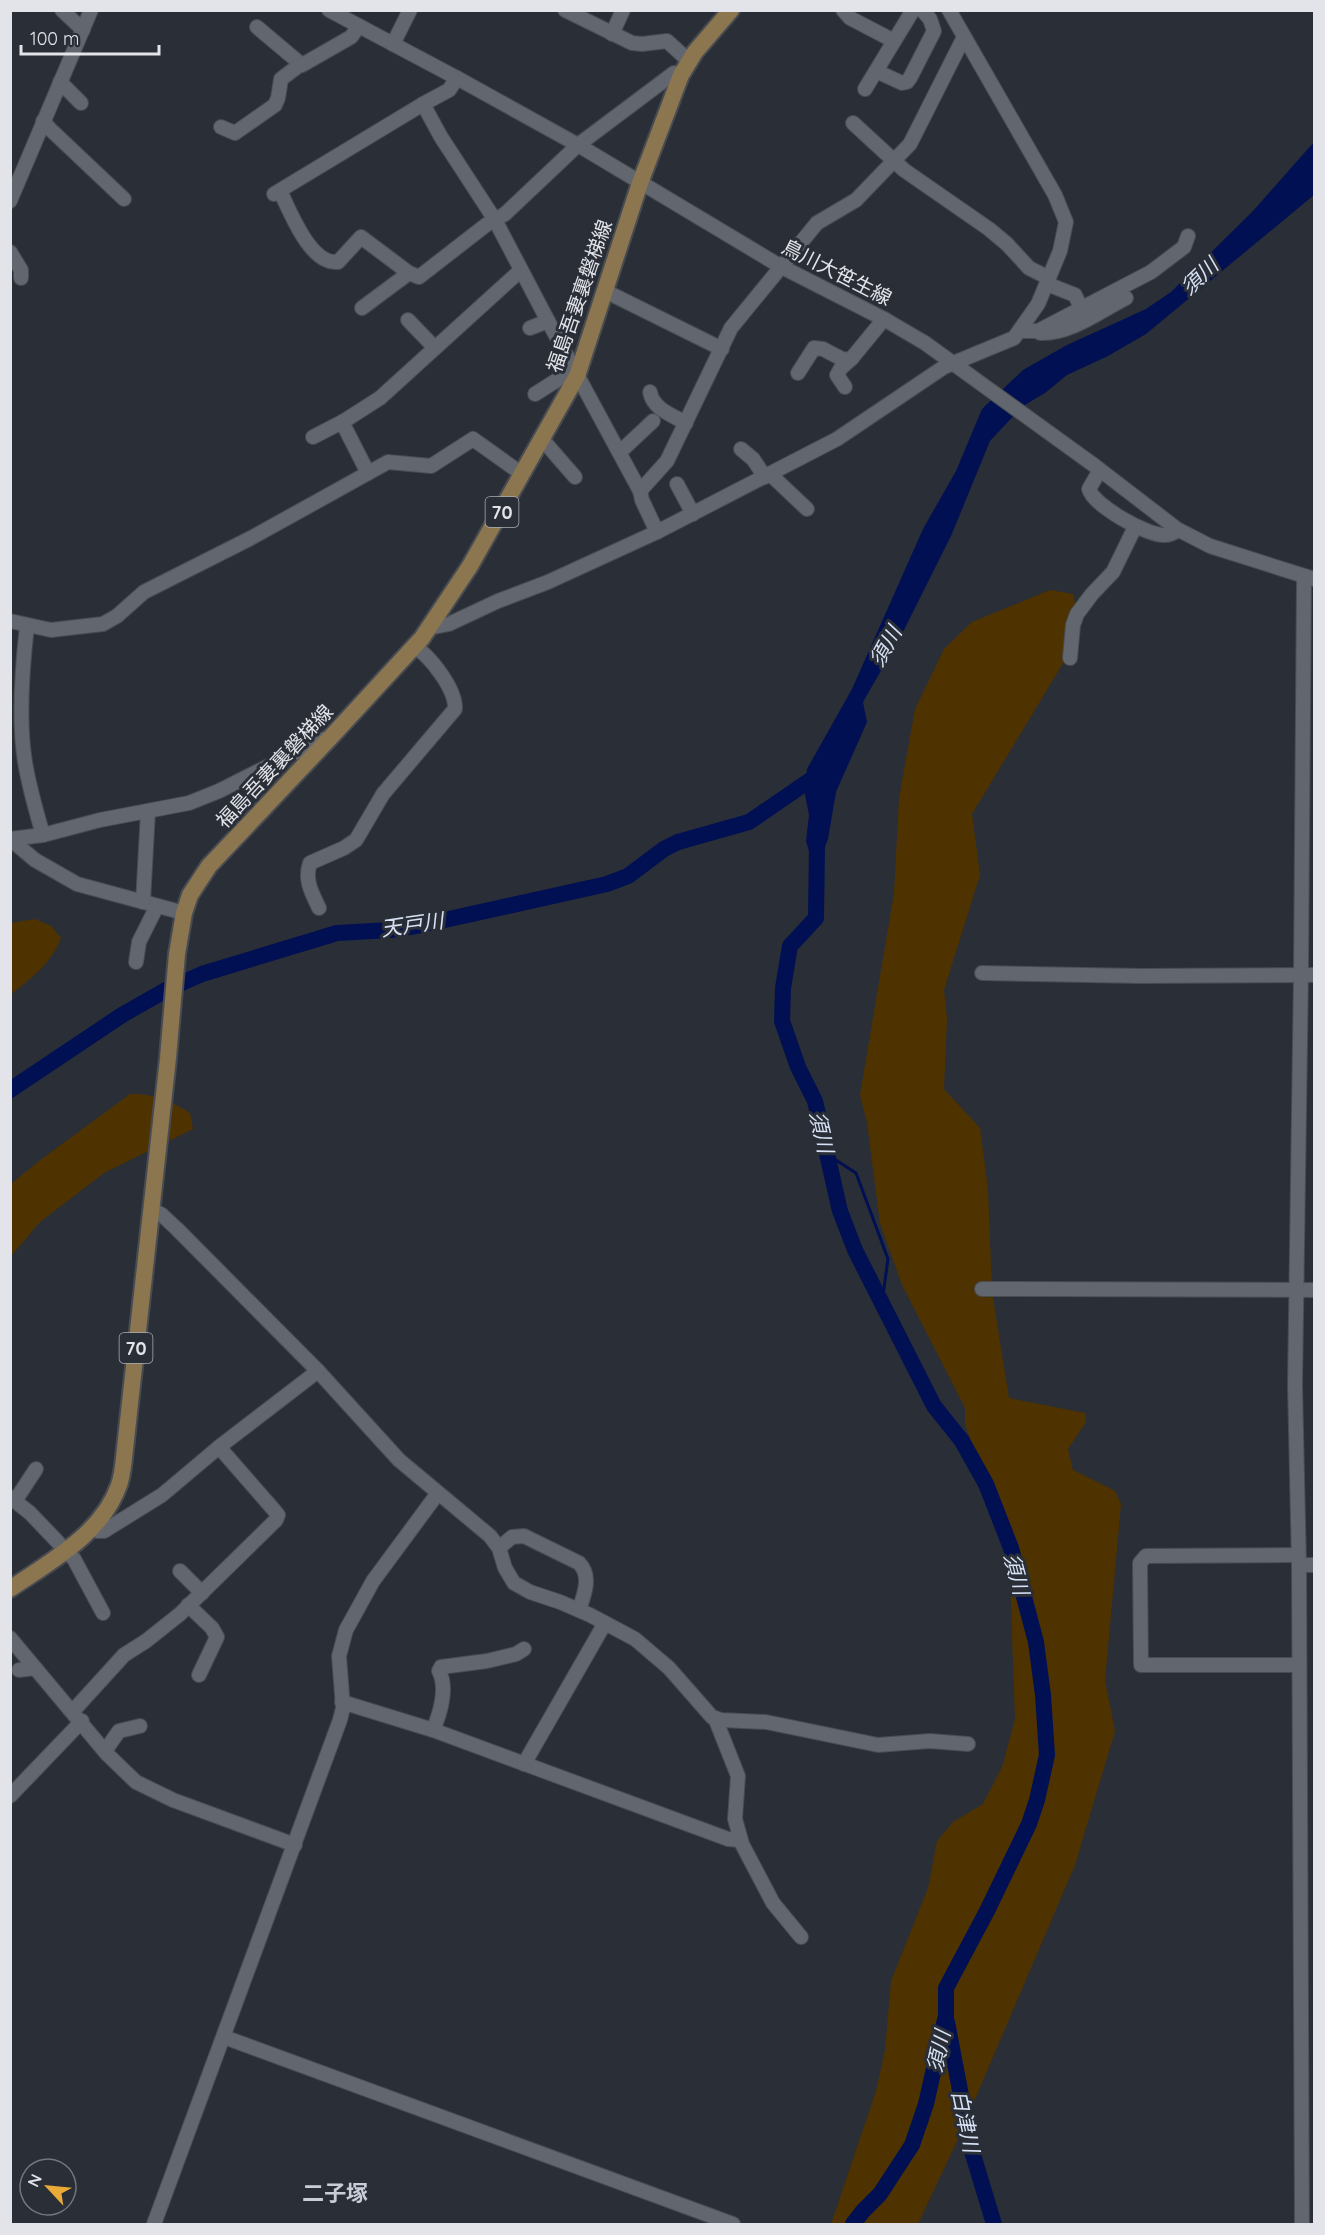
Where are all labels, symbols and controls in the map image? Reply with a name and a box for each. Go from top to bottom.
scale bar [21,18,159,56]
text: 100 m [30,27,79,50]
street label: 福島吾妻裏磐梯線 [541,216,617,376]
street label: 鳥川大笹生線 [778,234,896,310]
water label: 須川 [1175,251,1225,300]
road number: 70 [486,497,518,527]
water label: 須川 [863,620,908,671]
street label: 福島吾妻裏磐梯線 [210,699,338,833]
water label: 天戸川 [379,906,447,941]
water label: 須川 [805,1109,840,1157]
road number: 70 [120,1333,152,1363]
water label: 須川 [999,1550,1036,1600]
water label: 須川 [921,2026,955,2074]
water label: 白津川 [947,2087,986,2156]
north arrow [18,2157,78,2217]
text: N [23,2171,46,2190]
district label: 二子塚 [302,2179,368,2207]

